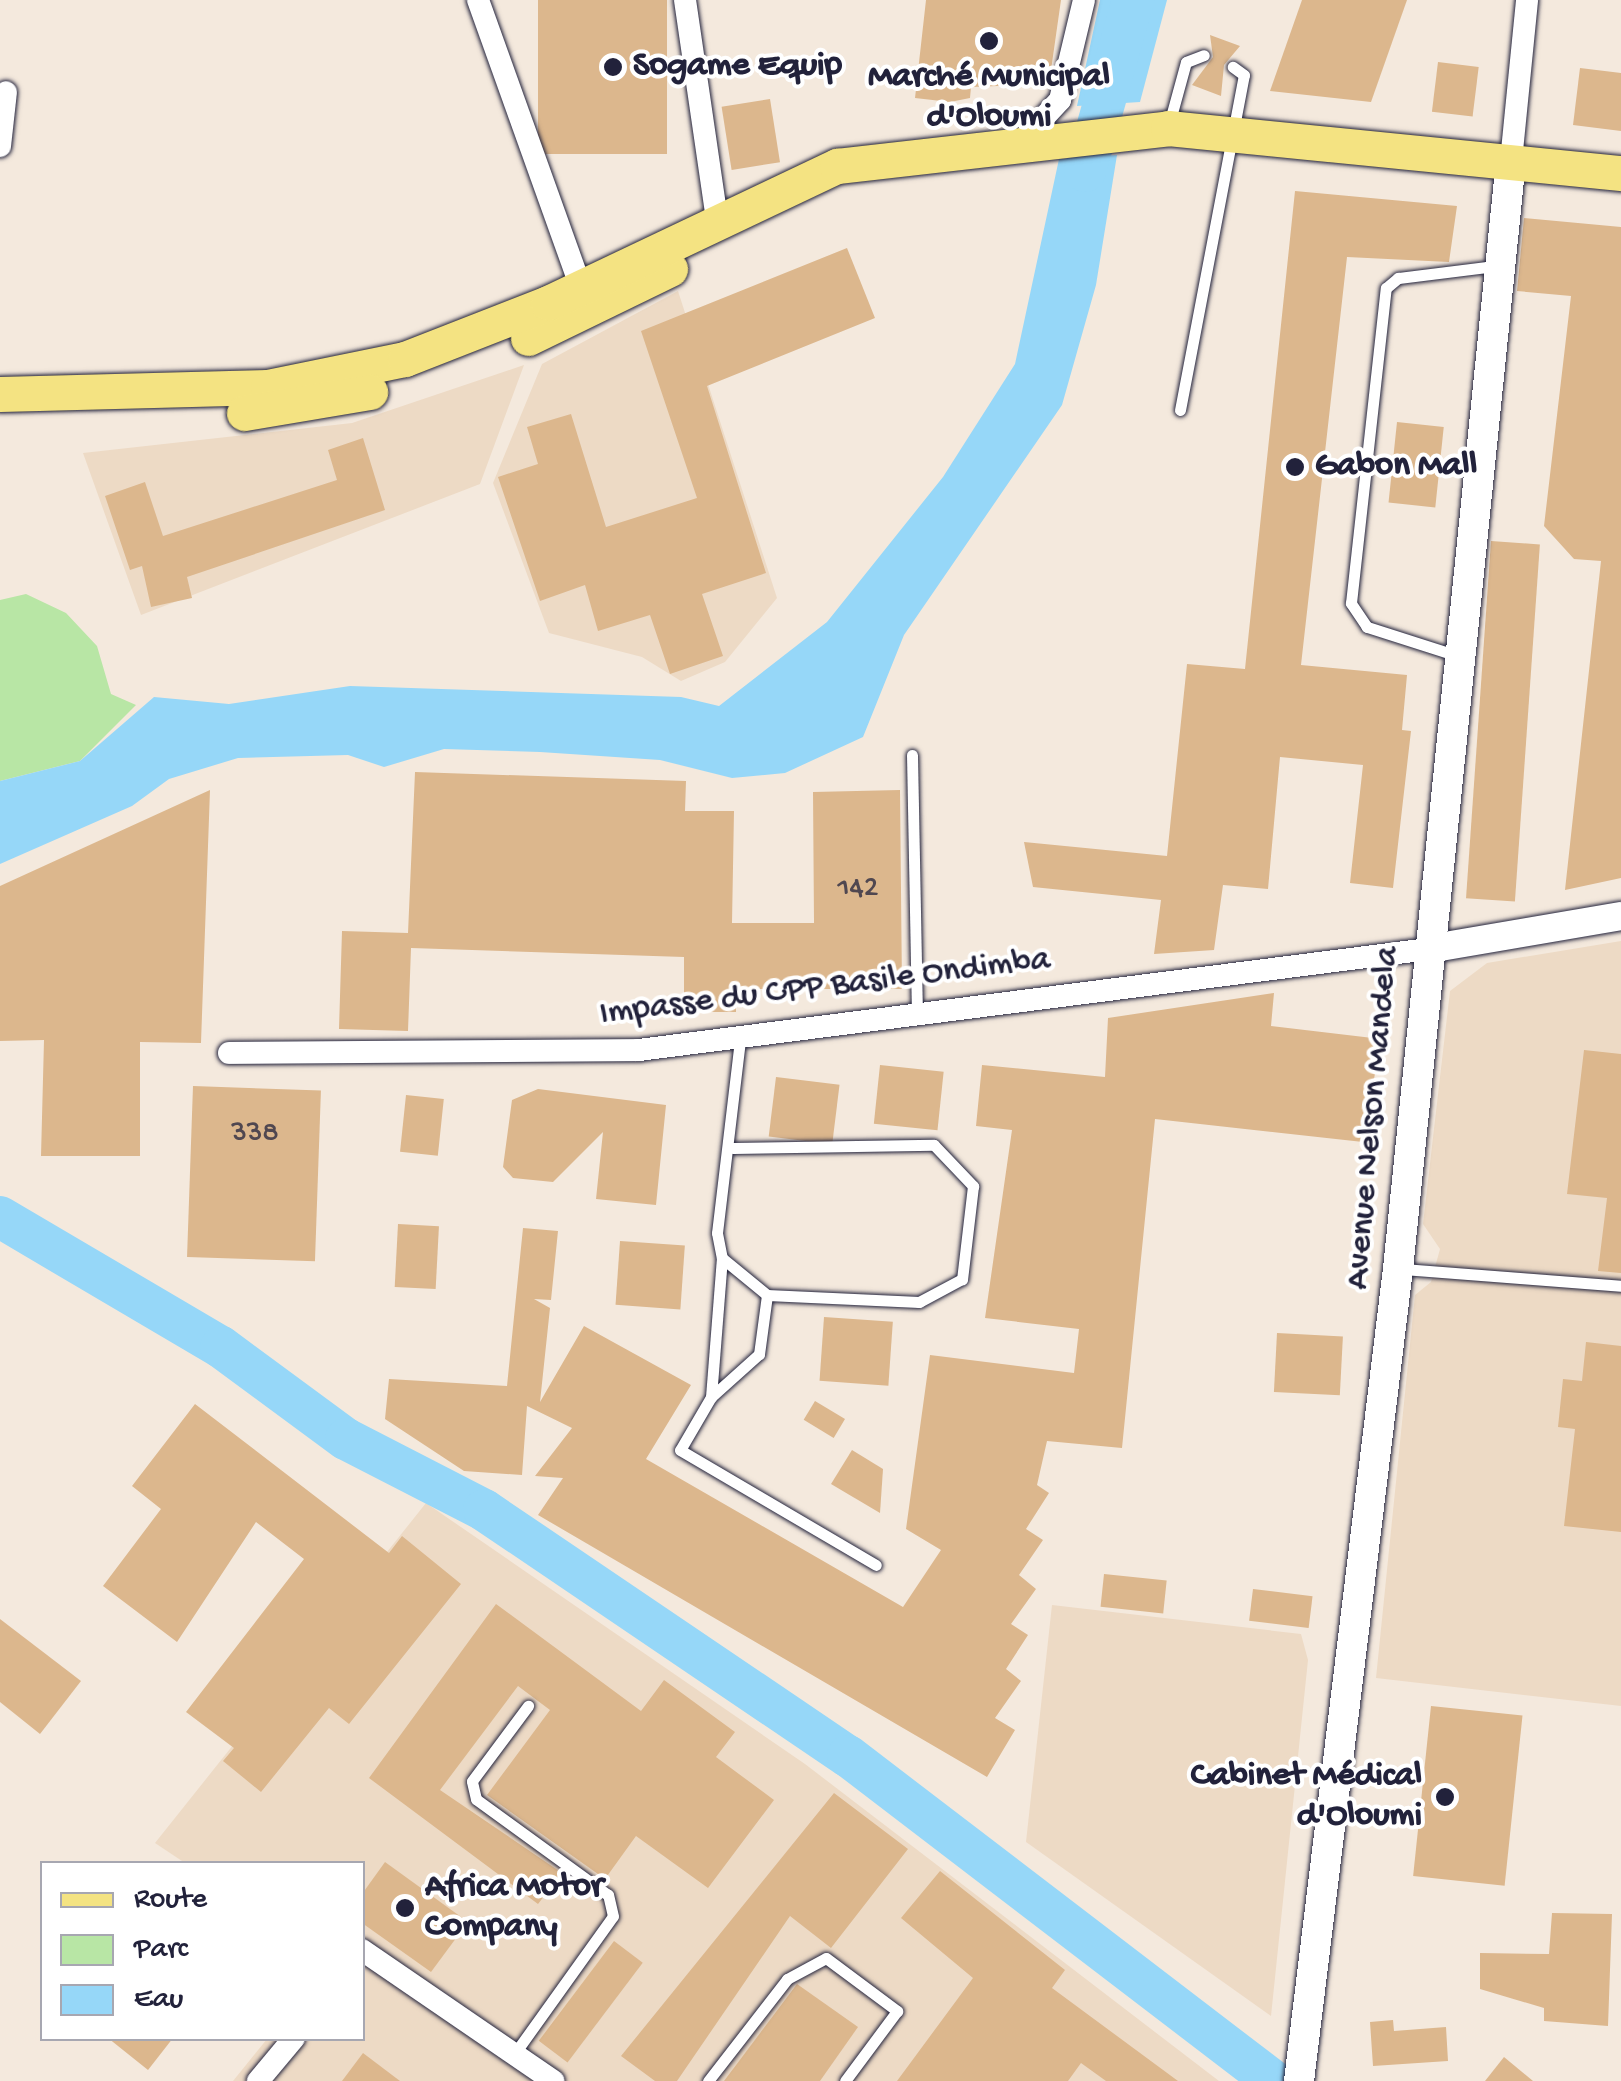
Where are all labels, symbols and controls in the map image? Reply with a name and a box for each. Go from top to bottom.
marker: Marché Municipal d'Oloumi [978,30,1000,52]
place label: Sogame Equip [633,46,842,88]
marker: Sogame Equip [602,56,624,78]
place label: Marché Municipal d'Oloumi [868,57,1110,139]
place label: Gabon Mall [1315,446,1477,488]
marker: Gabon Mall [1284,456,1306,478]
house number: 142 [837,872,879,908]
street label: Impasse du CPP Basile Ondimba [597,940,1053,1036]
street label: Avenue Nelson Mandela [1338,945,1410,1291]
house number: 338 [231,1117,279,1153]
place label: Cabinet Médical d'Oloumi [1191,1756,1422,1838]
marker: Cabinet Médical d'Oloumi [1432,1784,1458,1810]
legend [40,1861,365,2041]
place label: Africa Motor Company [425,1867,603,1949]
text: Route [134,1883,207,1918]
marker: Africa Motor Company [394,1897,416,1919]
text: Parc [134,1933,188,1968]
text: Eau [134,1983,183,2018]

